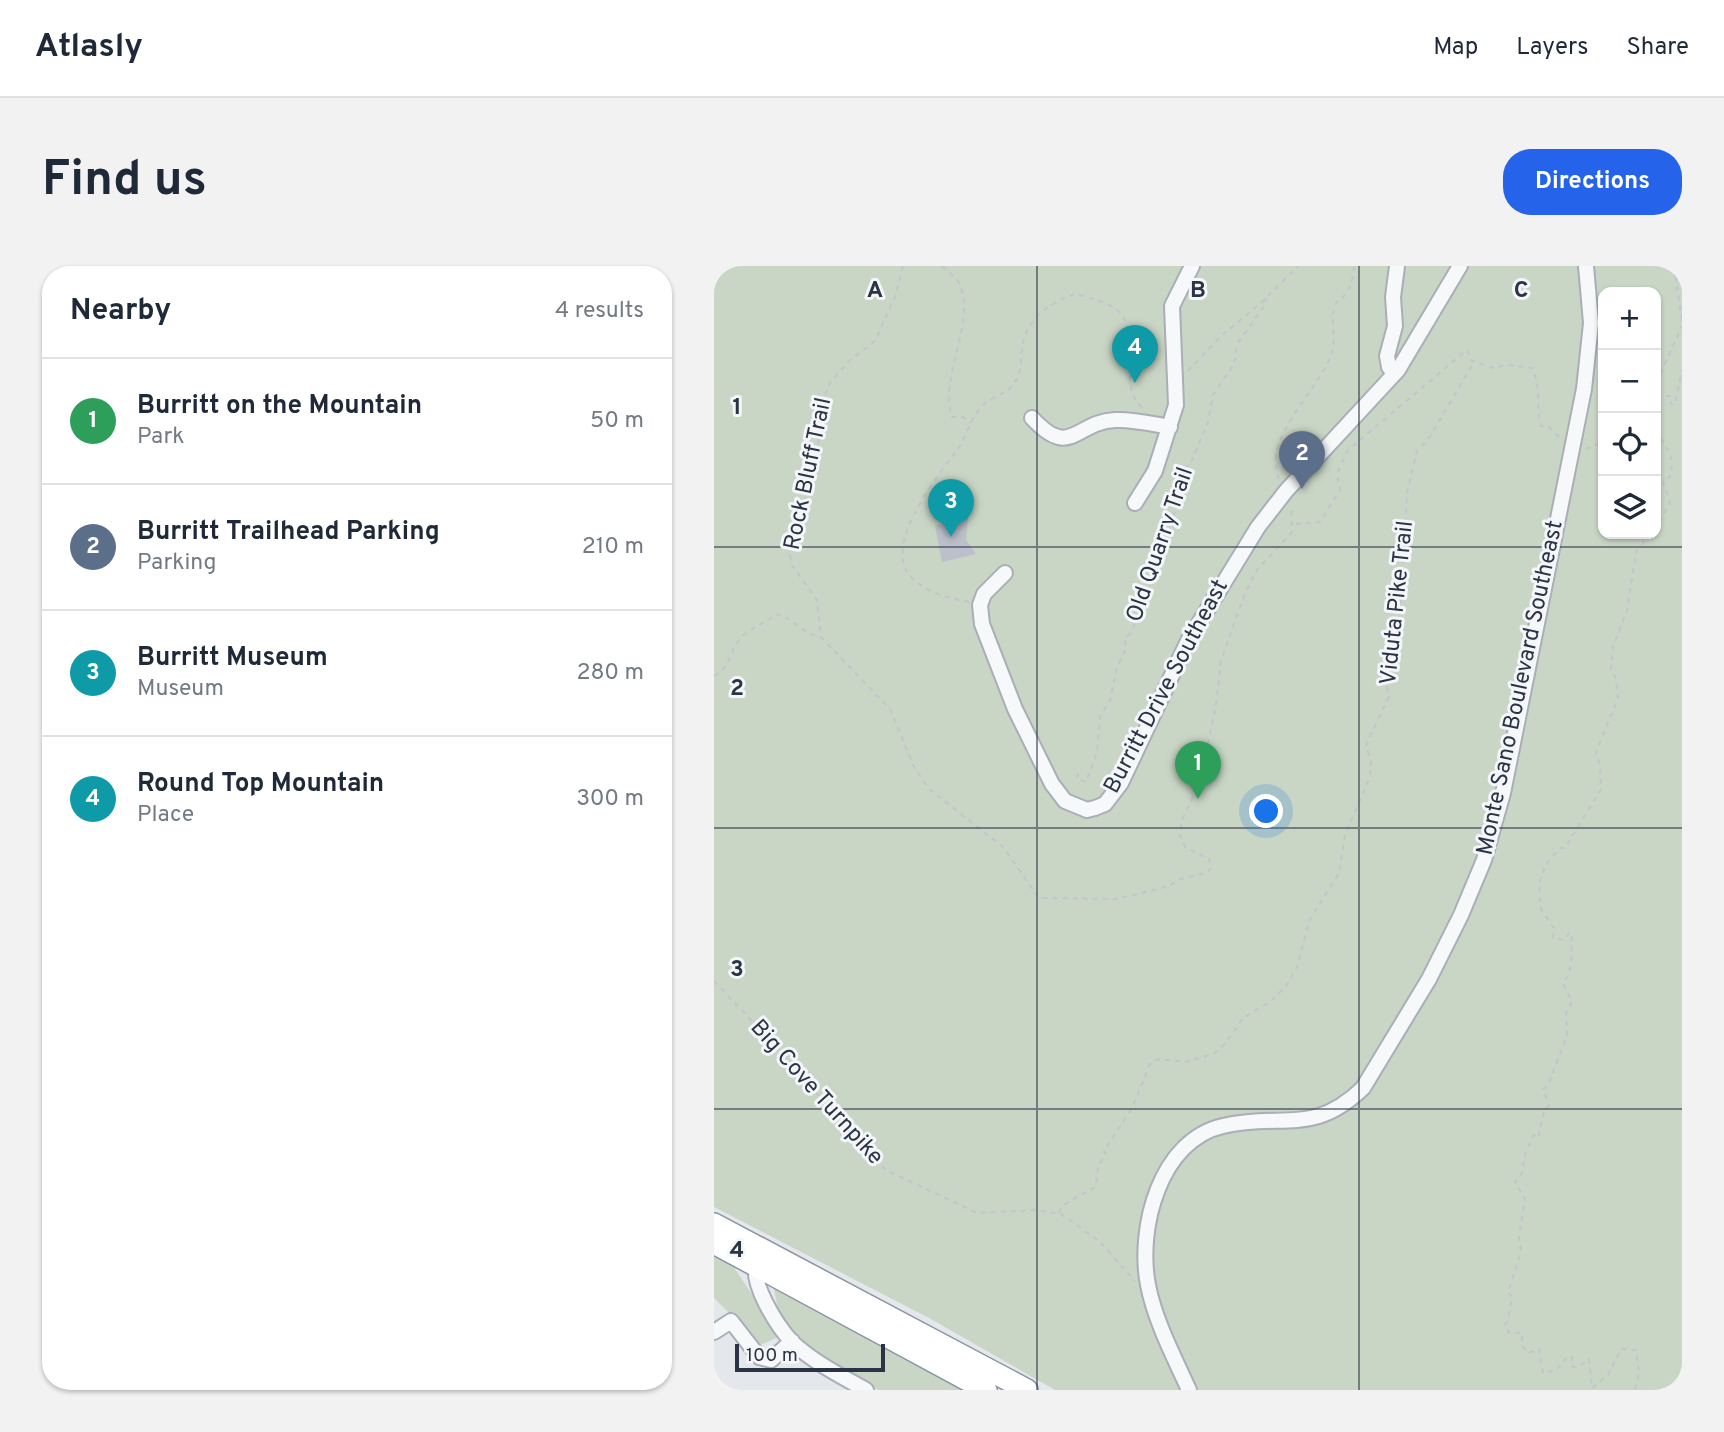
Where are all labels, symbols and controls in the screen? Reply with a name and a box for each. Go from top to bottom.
text: Atlasly [35,27,143,69]
text: Map [1433,33,1478,63]
text: Layers [1516,33,1588,63]
text: Share [1626,33,1689,63]
button: Directions [1503,149,1682,215]
text: Find us [42,151,207,213]
text: A [867,277,883,306]
text: B [1190,277,1206,306]
text: C [1514,277,1528,306]
map controls [1598,287,1661,539]
button: + [1598,287,1661,350]
text: Nearby [70,293,171,330]
text: 4 results [555,297,644,326]
pin: 4 [1112,325,1158,383]
button: − [1598,350,1661,413]
text: Burritt on the Mountain [137,390,422,423]
text: 1 [732,394,742,423]
street label: Rock Bluff Trail [779,395,839,553]
text: 1 [88,407,98,436]
text: 50 m [590,407,644,436]
button: locate [1598,413,1661,476]
text: Park [137,423,184,452]
pin: 2 [1279,431,1325,489]
street label: Old Quarry Trail [1121,464,1201,626]
button: layers [1598,476,1661,539]
pin: 3 [928,479,974,537]
text: Burritt Trailhead Parking [137,516,440,549]
street label: Monte Sano Boulevard Southeast [1471,518,1571,858]
street label: Viduta Pike Trail [1375,519,1421,687]
text: 2 [86,533,100,562]
text: 210 m [582,533,644,562]
text: Parking [137,549,217,578]
street label: Burritt Drive Southeast [1098,575,1236,799]
text: Burritt Museum [137,642,328,675]
text: 3 [86,659,100,688]
text: 280 m [576,659,644,688]
text: Museum [137,675,224,704]
text: 2 [730,675,744,704]
pin: 1 [1175,741,1221,799]
text: Round Top Mountain [137,768,384,801]
text: 4 [86,785,100,814]
text: 300 m [576,785,644,814]
your location [1249,794,1283,828]
text: Place [137,801,194,830]
text: 3 [730,956,744,985]
street label: Big Cove Turnpike [743,1014,889,1172]
text: 4 [730,1237,744,1266]
scale bar [735,1341,886,1373]
text: 100 m [746,1344,798,1368]

